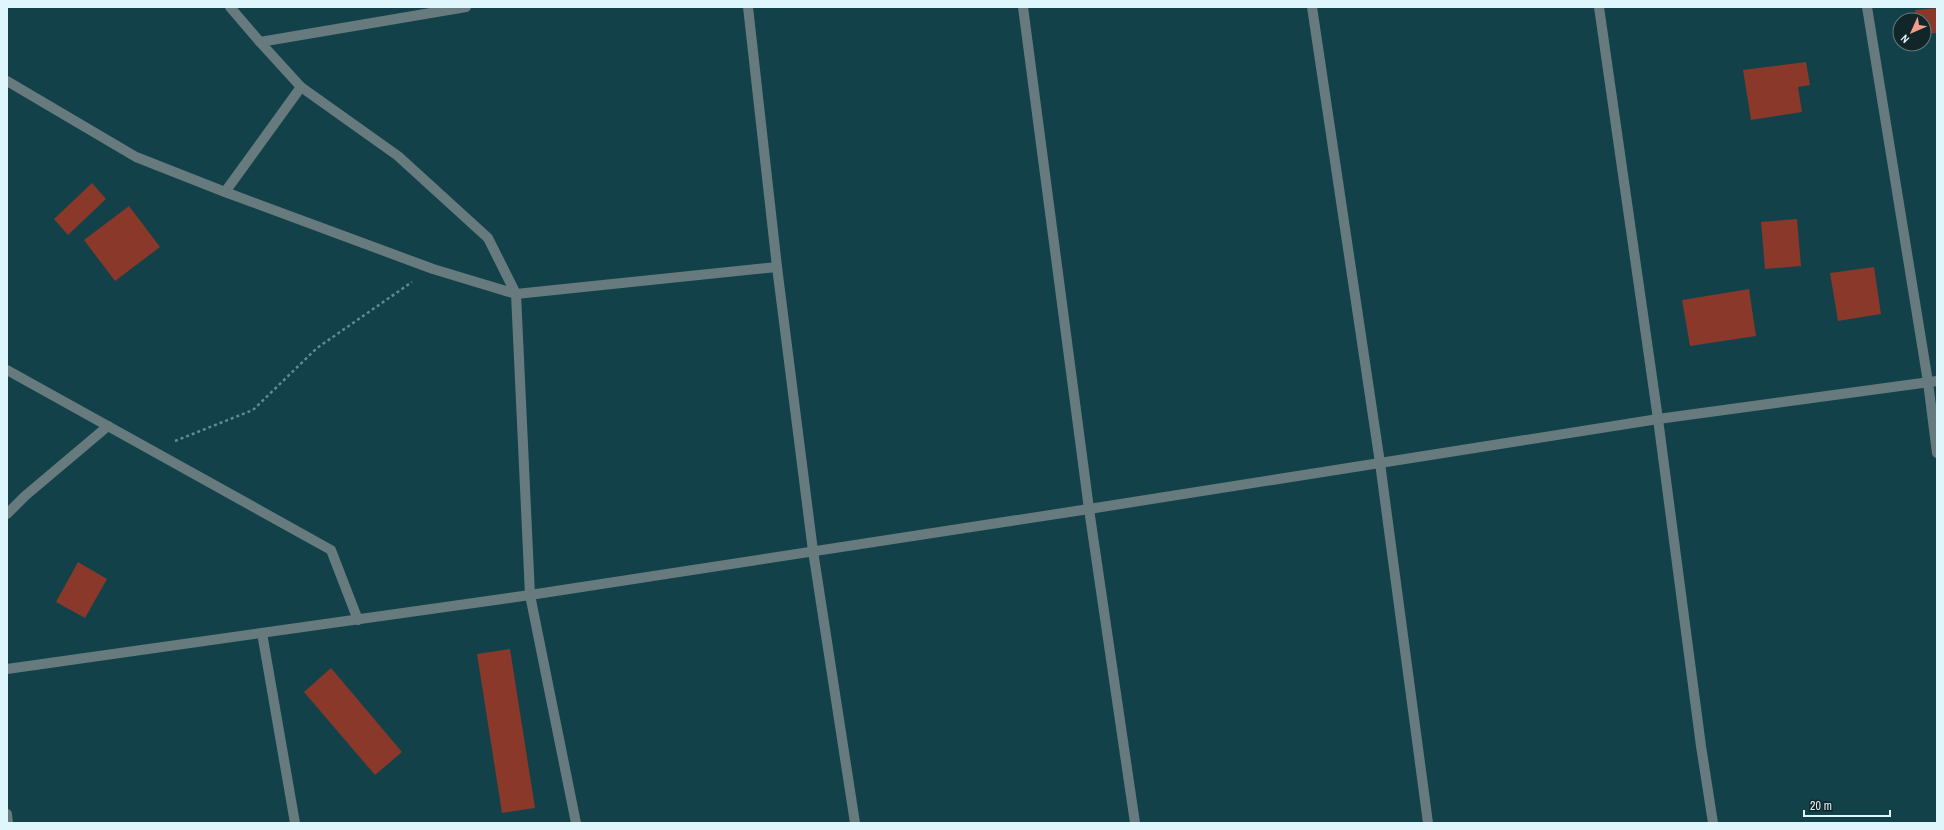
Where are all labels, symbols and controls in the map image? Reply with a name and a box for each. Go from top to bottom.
north arrow [1892,12,1932,52]
text: N [1898,32,1912,46]
scale bar [1804,792,1890,818]
text: 20 m [1810,798,1832,814]

